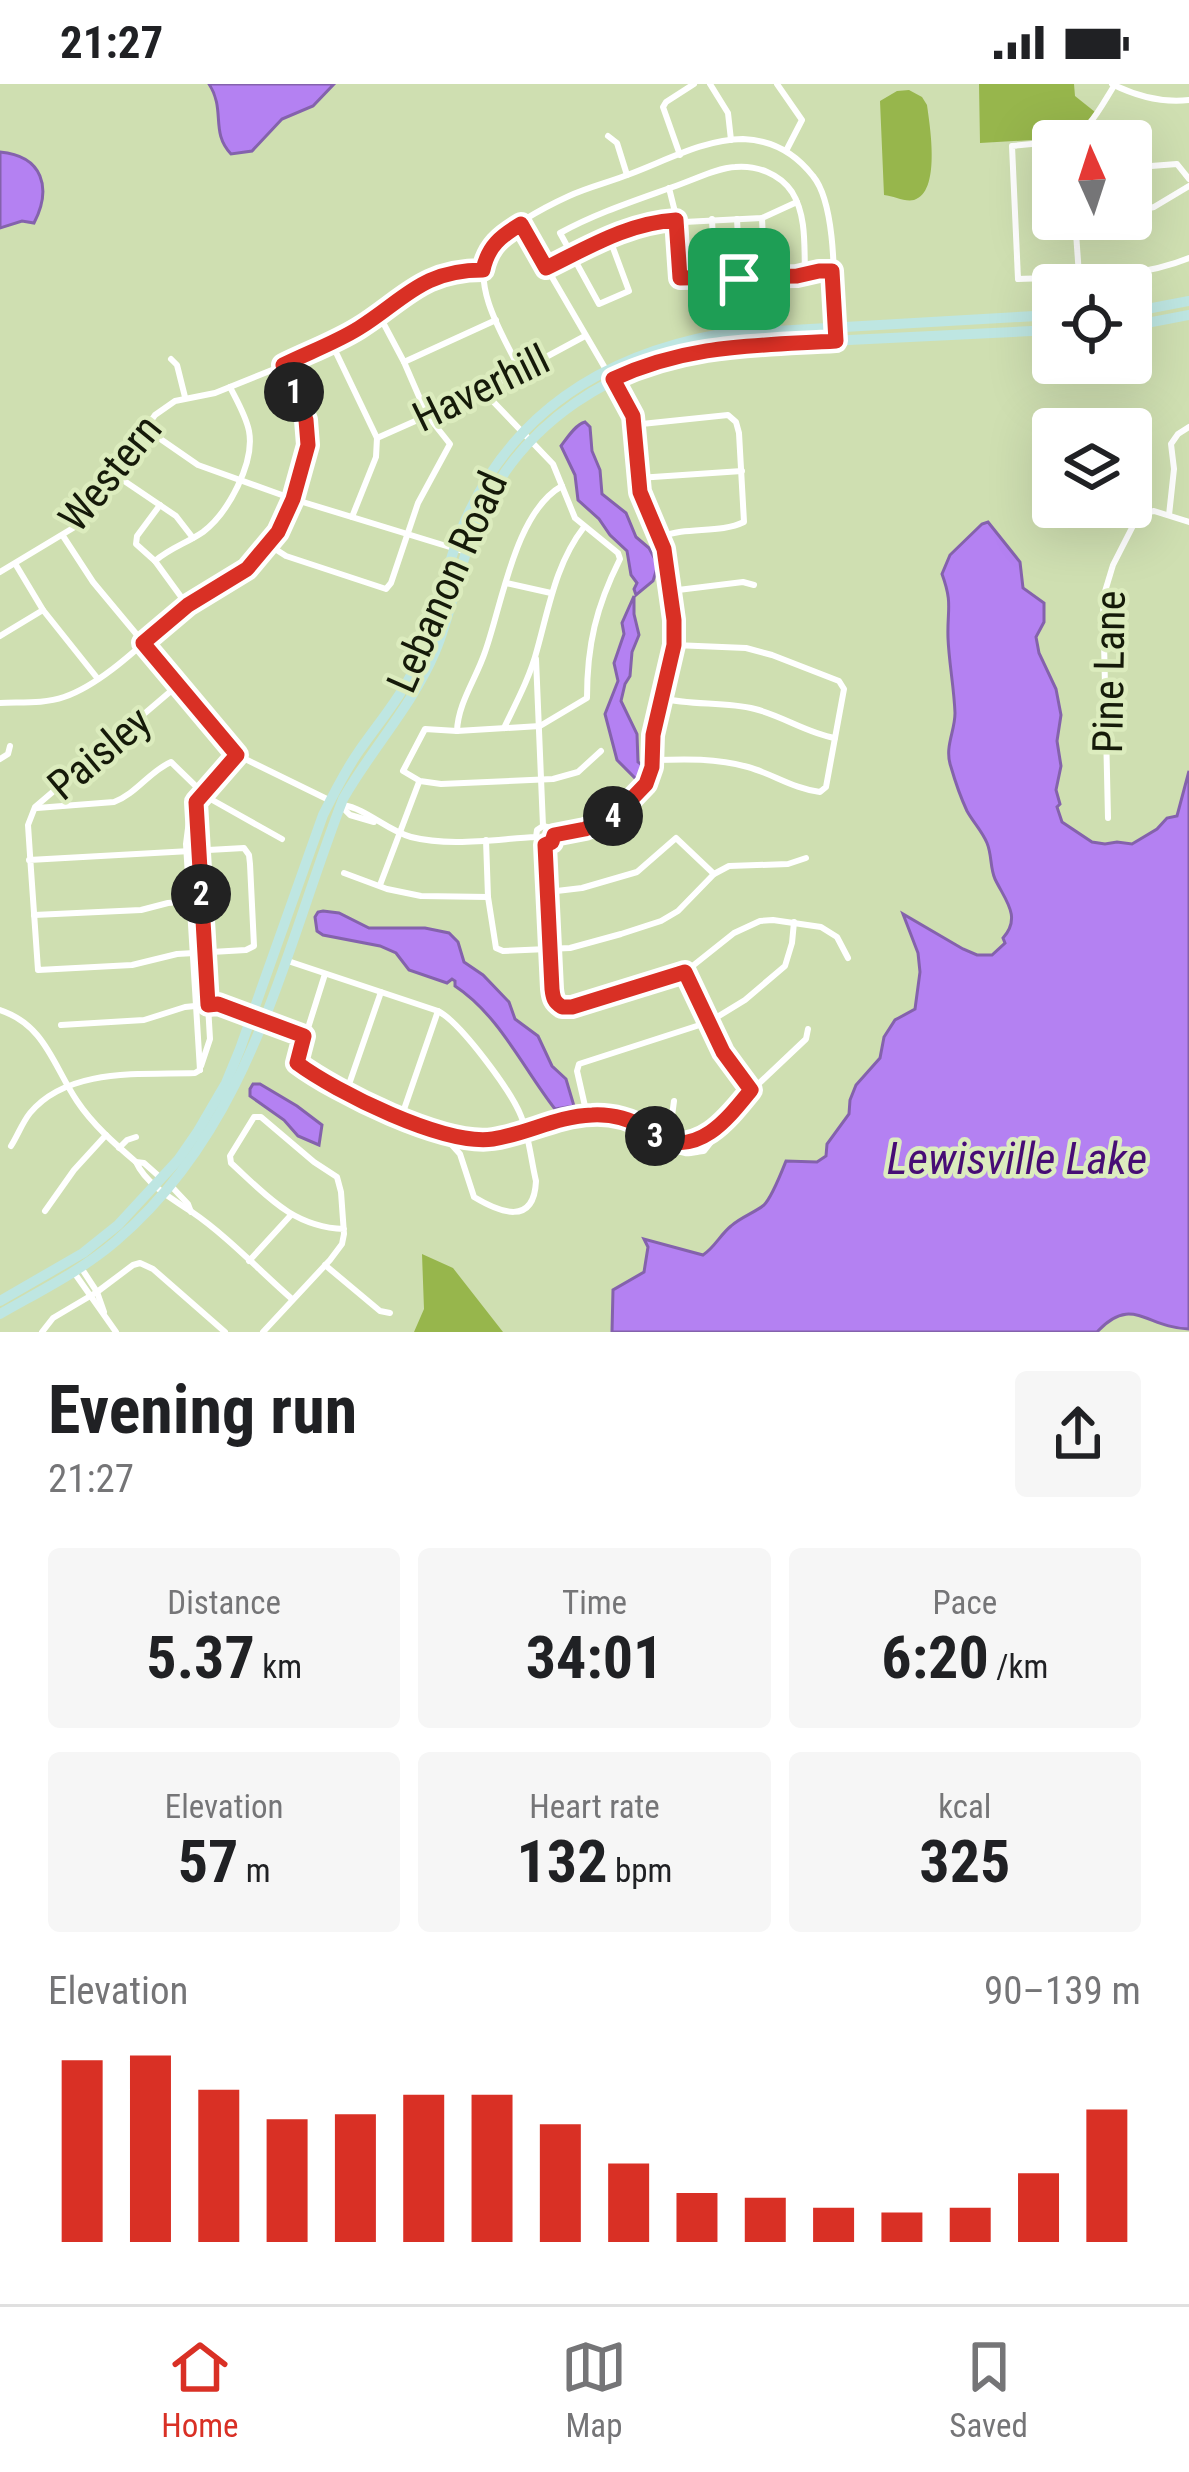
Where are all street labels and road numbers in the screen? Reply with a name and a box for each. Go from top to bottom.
street label: Haverhill [405,334,557,442]
street label: Western [48,405,172,541]
street label: Lebanon Road [377,464,517,700]
street label: Pine Lane [1083,590,1135,754]
street label: Paisley [38,696,160,810]

